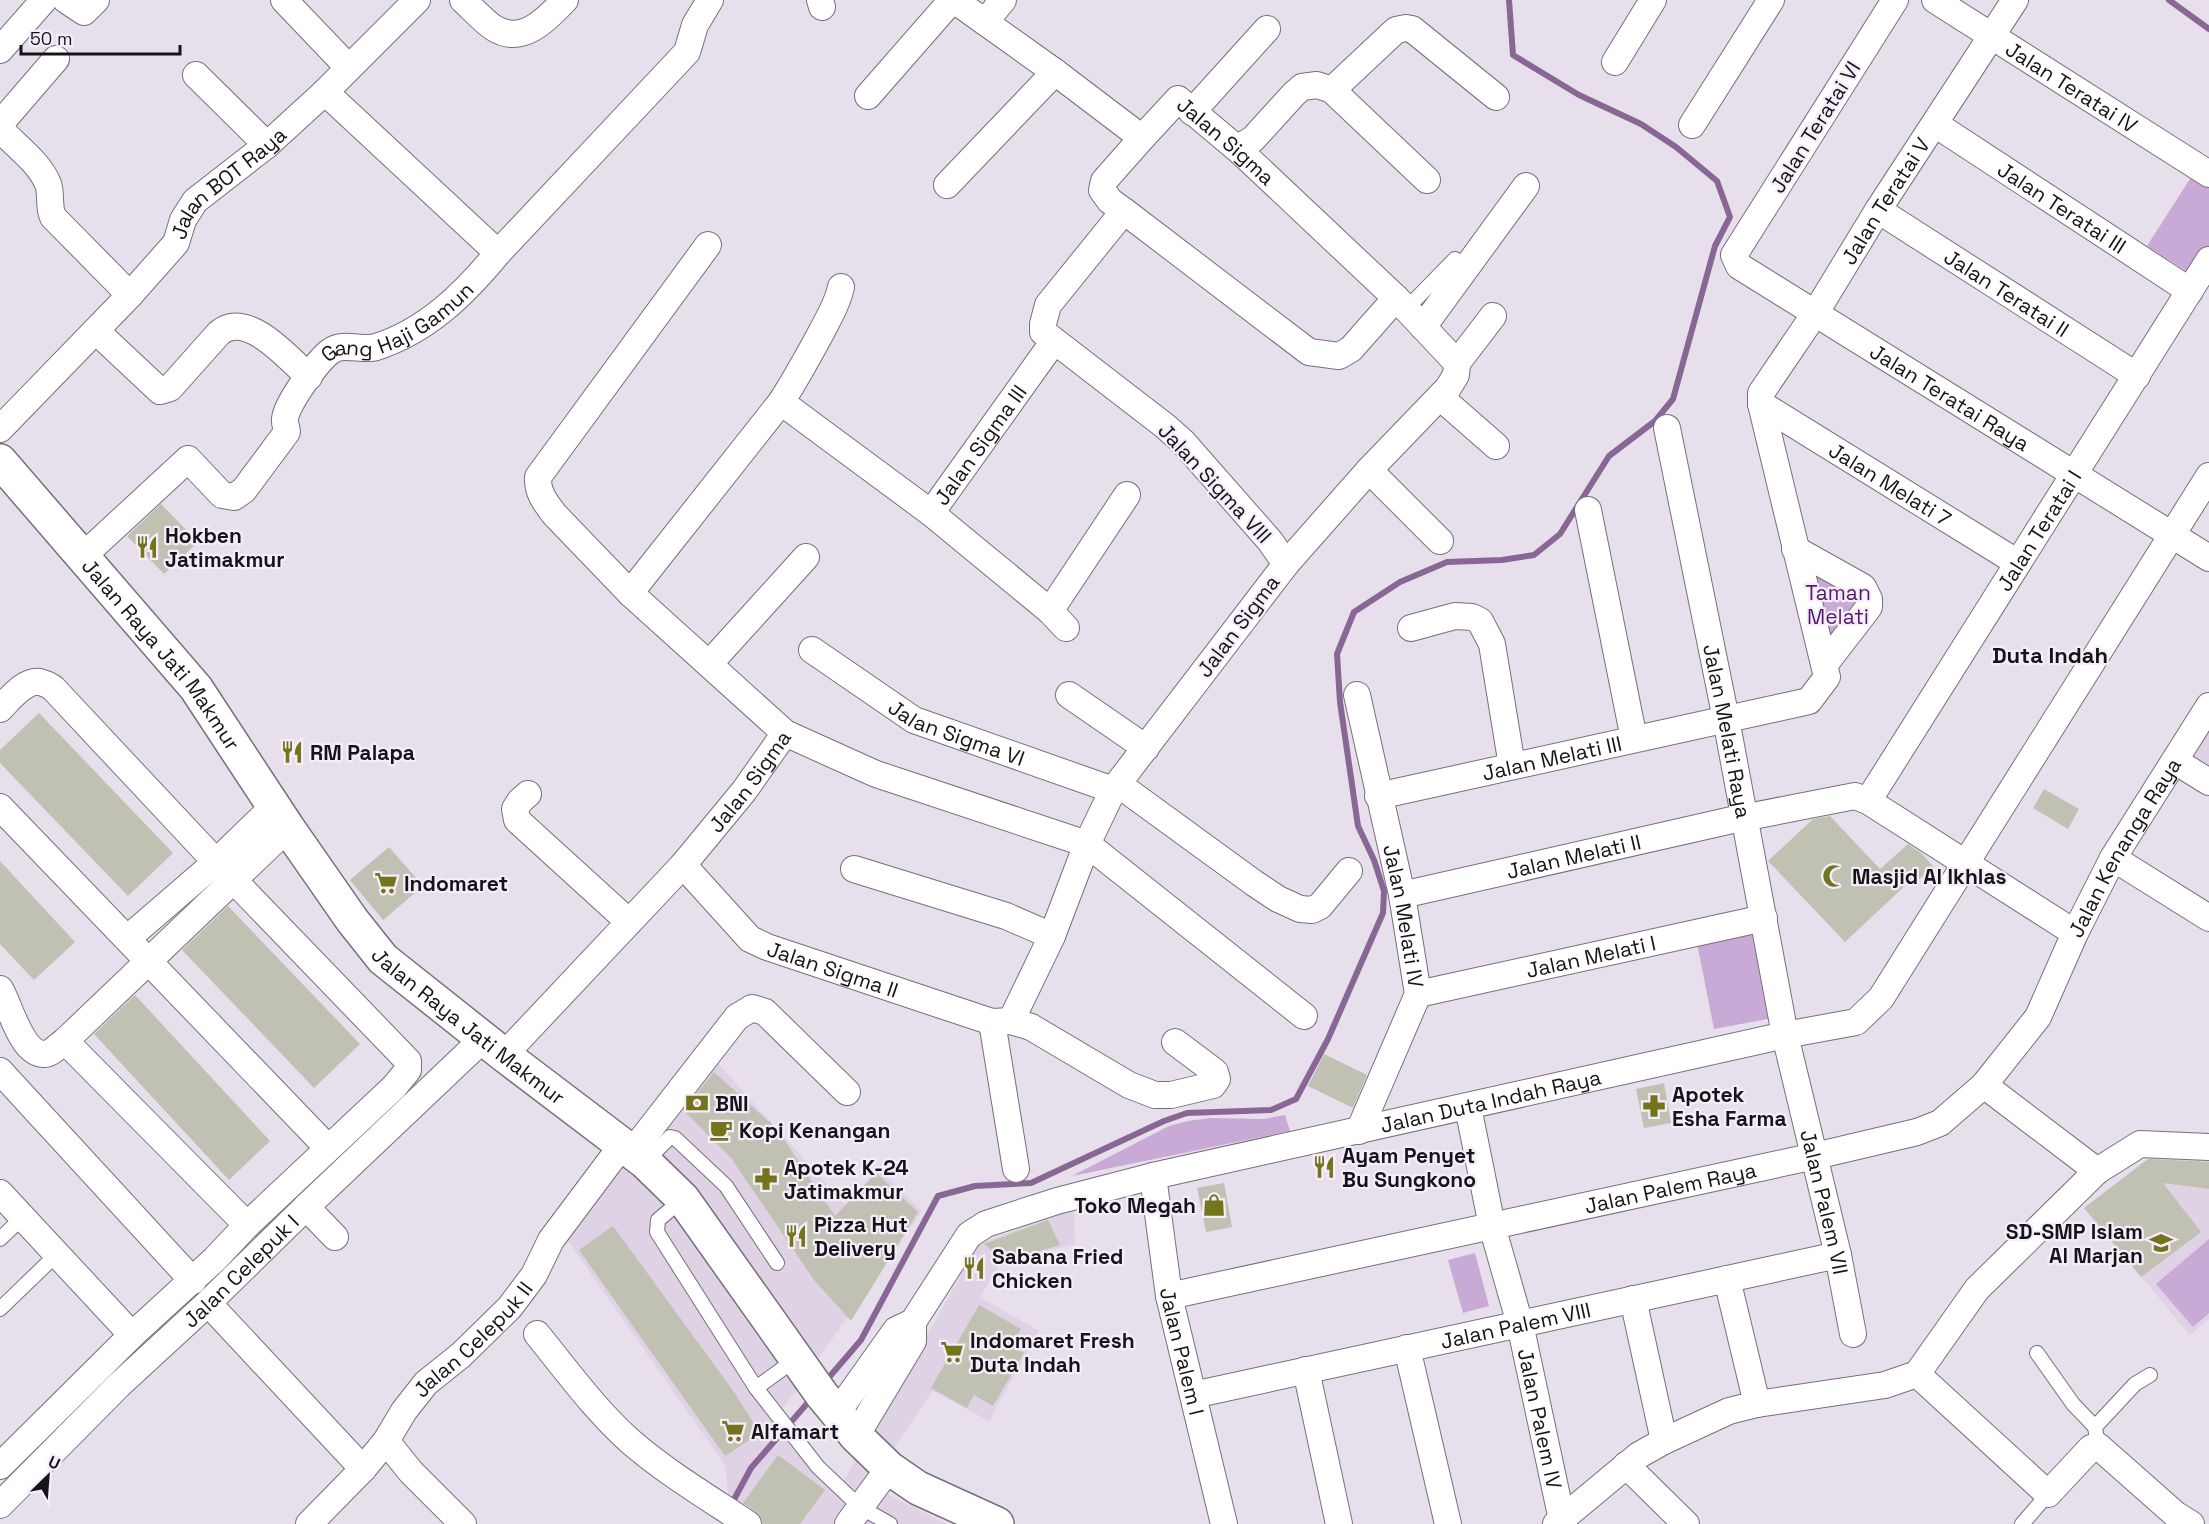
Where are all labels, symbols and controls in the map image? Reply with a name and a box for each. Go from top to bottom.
scale bar [21,18,180,56]
text: 50 m [30,27,72,50]
street label: Jalan Teratai IV [2001,35,2143,139]
street label: Jalan Teratai VI [1764,56,1866,198]
street label: Jalan Sigma [1172,91,1281,191]
street label: Jalan BOT Raya [164,121,292,242]
street label: Jalan Teratai V [1835,132,1935,269]
street label: Jalan Teratai III [1993,155,2132,259]
street label: Jalan Teratai II [1939,243,2074,343]
street label: Gang Haji Gamun [315,276,479,368]
street label: Jalan Teratai Raya [1865,337,2035,457]
street label: Jalan Sigma III [928,379,1032,510]
street label: Jalan Sigma VIII [1152,417,1278,549]
street label: Jalan Melati 7 [1824,436,1957,532]
street label: Jalan Teratai I [1990,465,2087,596]
place label: Hokben Jatimakmur [165,522,285,573]
restaurant icon: Hokben Jatimakmur [134,534,160,560]
street label: Jalan Raya Jati Makmur [76,553,247,755]
street label: Jalan Sigma [1191,570,1285,682]
park label: Taman Melati [1805,579,1871,630]
street label: Jalan Melati Raya [1698,641,1758,820]
district label: Duta Indah [1992,641,2108,669]
street label: Jalan Sigma VI [883,693,1028,771]
street label: Jalan Sigma [702,725,796,838]
street label: Jalan Melati III [1479,729,1624,786]
restaurant icon: RM Palapa [279,739,305,765]
place label: RM Palapa [310,739,415,766]
street label: Jalan Kenanga Raya [2062,752,2187,942]
street label: Jalan Melati II [1504,828,1644,884]
street label: Jalan Melati IV [1378,842,1430,990]
mosque icon: Masjid Al Ikhlas [1821,863,1847,889]
place label: Masjid Al Ikhlas [1852,863,2006,890]
supermarket icon: Indomaret [373,870,399,896]
place label: Indomaret [404,870,508,897]
street label: Jalan Melati I [1523,929,1658,983]
street label: Jalan Sigma II [764,934,902,1003]
street label: Jalan Raya Jati Makmur [366,942,571,1110]
street label: Jalan Duta Indah Raya [1378,1063,1603,1138]
place label: Apotek Esha Farma [1672,1081,1787,1132]
bank icon: BNI [684,1090,710,1116]
place label: BNI [715,1090,749,1117]
pharmacy icon: Apotek Esha Farma [1641,1093,1667,1119]
cafe icon: Kopi Kenangan [708,1117,734,1143]
place label: Kopi Kenangan [739,1117,890,1144]
street label: Jalan Palem VII [1795,1127,1855,1277]
place label: Ayam Penyet Bu Sungkono [1342,1142,1476,1193]
place label: Apotek K-24 Jatimakmur [784,1154,909,1205]
restaurant icon: Ayam Penyet Bu Sungkono [1311,1154,1337,1180]
street label: Jalan Palem Raya [1582,1156,1759,1219]
pharmacy icon: Apotek K-24 Jatimakmur [753,1166,779,1192]
place label: Toko Megah [1074,1192,1196,1219]
shop icon: Toko Megah [1201,1192,1227,1218]
street label: Jalan Celepuk I [177,1208,304,1333]
place label: Pizza Hut Delivery [814,1211,908,1262]
place label: SD-SMP Islam Al Marjan [2006,1218,2143,1269]
restaurant icon: Pizza Hut Delivery [783,1223,809,1249]
school or university icon: SD-SMP Islam Al Marjan [2148,1230,2174,1256]
place label: Sabana Fried Chicken [992,1243,1123,1294]
restaurant icon: Sabana Fried Chicken [961,1255,987,1281]
street label: Jalan Celepuk II [407,1276,538,1402]
street label: Jalan Palem I [1155,1286,1211,1418]
street label: Jalan Palem VIII [1438,1296,1593,1354]
place label: Indomaret Fresh Duta Indah [970,1327,1135,1378]
supermarket icon: Indomaret Fresh Duta Indah [939,1339,965,1365]
street label: Jalan Palem IV [1512,1346,1568,1491]
supermarket icon: Alfamart [720,1418,746,1444]
place label: Alfamart [751,1418,839,1445]
north arrow [18,1446,78,1506]
text: U [45,1451,63,1475]

